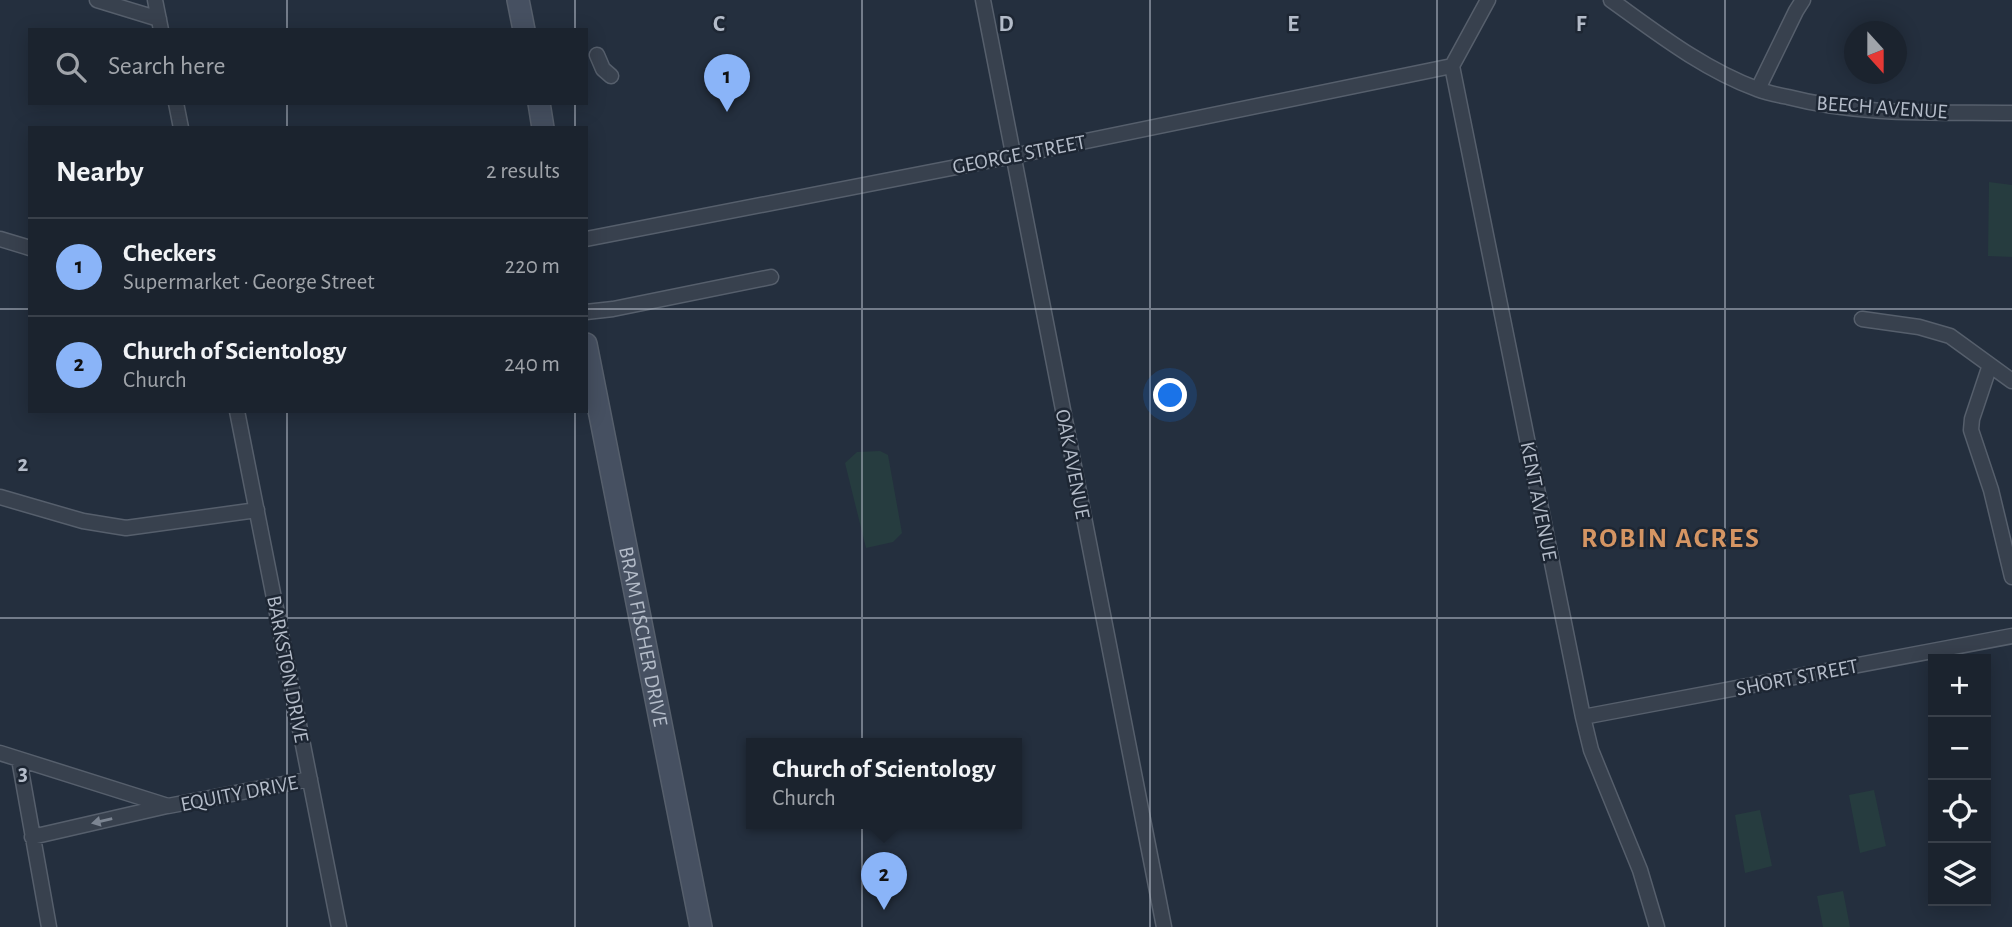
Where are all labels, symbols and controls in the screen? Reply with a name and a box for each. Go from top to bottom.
text: C [713,13,725,36]
text: D [998,13,1014,36]
text: E [1287,13,1299,36]
text: F [1576,13,1587,36]
north arrow [1844,21,1907,84]
search box [28,28,588,105]
icon: search [52,48,90,86]
text: Search here [108,53,226,79]
pin: 1 [704,54,750,112]
street label: BEECH AVENUE [1816,92,1948,123]
street label: GEORGE STREET [951,131,1088,178]
text: Nearby [56,157,144,187]
text: 2 results [486,160,560,183]
text: Checkers [123,240,216,266]
text: 1 [75,255,83,278]
text: 220 m [505,255,560,278]
text: Supermarket · George Street [123,271,375,294]
text: Church of Scientology [123,338,347,364]
text: 2 [74,353,84,376]
text: 240 m [504,353,560,376]
text: Church [123,369,187,392]
your location [1153,378,1187,412]
street label: OAK AVENUE [1052,407,1093,521]
street label: KENT AVENUE [1517,440,1560,562]
text: 2 [18,453,29,476]
district label: ROBIN ACRES [1581,525,1761,553]
street label: BRAM FISCHER DRIVE [615,545,671,728]
street label: BARKSTON DRIVE [263,594,312,744]
map controls [1928,654,1991,906]
button: + [1928,654,1991,717]
street label: SHORT STREET [1734,655,1860,700]
button: − [1928,717,1991,780]
popup [746,738,1022,829]
text: Church of Scientology [772,756,996,782]
text: 3 [18,762,28,785]
street label: EQUITY DRIVE [179,772,300,815]
button: locate [1928,780,1991,843]
text: Church [772,787,836,810]
one-way arrow [91,816,113,827]
button: layers [1928,843,1991,906]
pin: 2 [861,852,907,910]

